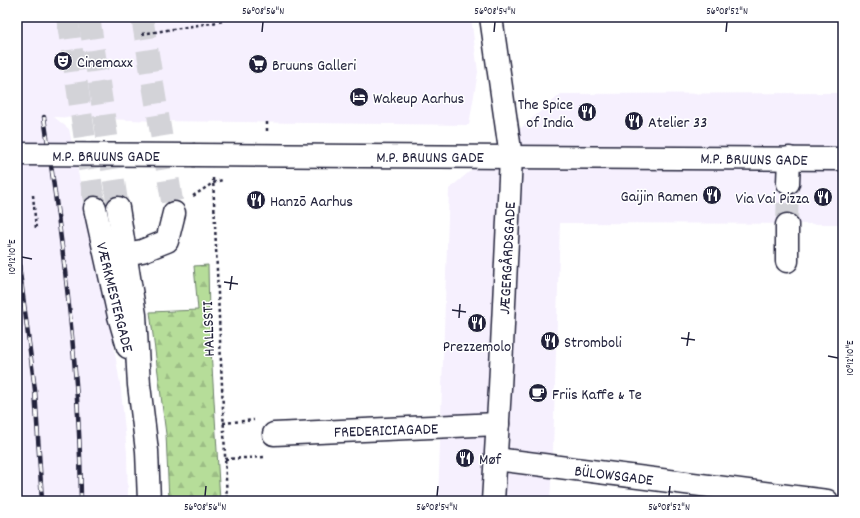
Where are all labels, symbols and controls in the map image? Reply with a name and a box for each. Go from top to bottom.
text: 56°08'56"N [242,5,284,19]
text: 56°08'54"N [474,5,516,19]
text: 56°08'52"N [706,5,748,19]
theatre icon: Cinemaxx [52,50,74,72]
place label: Cinemaxx [77,52,133,75]
supermarket icon: Bruuns Galleri [247,53,269,75]
place label: Bruuns Galleri [272,55,356,78]
hotel icon: Wakeup Aarhus [348,86,370,108]
place label: Wakeup Aarhus [373,88,465,111]
place label: The Spice of India [518,94,573,135]
restaurant icon: The Spice of India [576,101,598,123]
restaurant icon: Atelier 33 [623,110,645,132]
place label: Atelier 33 [648,112,707,135]
street label: M.P. BRUUNS GADE [52,146,160,169]
street label: M.P. BRUUNS GADE [376,147,484,170]
street label: M.P. BRUUNS GADE [700,148,809,173]
restaurant icon: Gaijin Ramen [701,184,723,206]
place label: Gaijin Ramen [621,186,698,209]
restaurant icon: Via Vai Pizza [812,186,834,208]
place label: Via Vai Pizza [736,188,809,211]
restaurant icon: Hanzō Aarhus [245,189,267,211]
place label: Hanzō Aarhus [270,191,353,214]
street label: JÆGERGÅRDSGADE [494,200,523,315]
text: 10°12'10"E [6,239,20,275]
street label: VÆRKMESTERGADE [89,240,139,356]
street label: HALLSSTI [197,301,222,357]
restaurant icon: Prezzemolo [466,312,488,334]
restaurant icon: Stromboli [539,330,561,352]
place label: Stromboli [564,332,622,355]
place label: Prezzemolo [443,336,511,359]
text: 10°12'10"E [844,340,858,376]
cafe icon: Friis Kaffe & Te [527,382,549,404]
place label: Friis Kaffe & Te [552,384,642,407]
street label: FREDERICIAGADE [334,418,439,445]
restaurant icon: Møf [454,447,476,469]
place label: Møf [479,449,501,472]
street label: BÜLOWSGADE [573,460,655,493]
text: 56°08'56"N [184,501,226,515]
text: 56°08'54"N [416,501,458,515]
text: 56°08'52"N [648,501,690,515]

